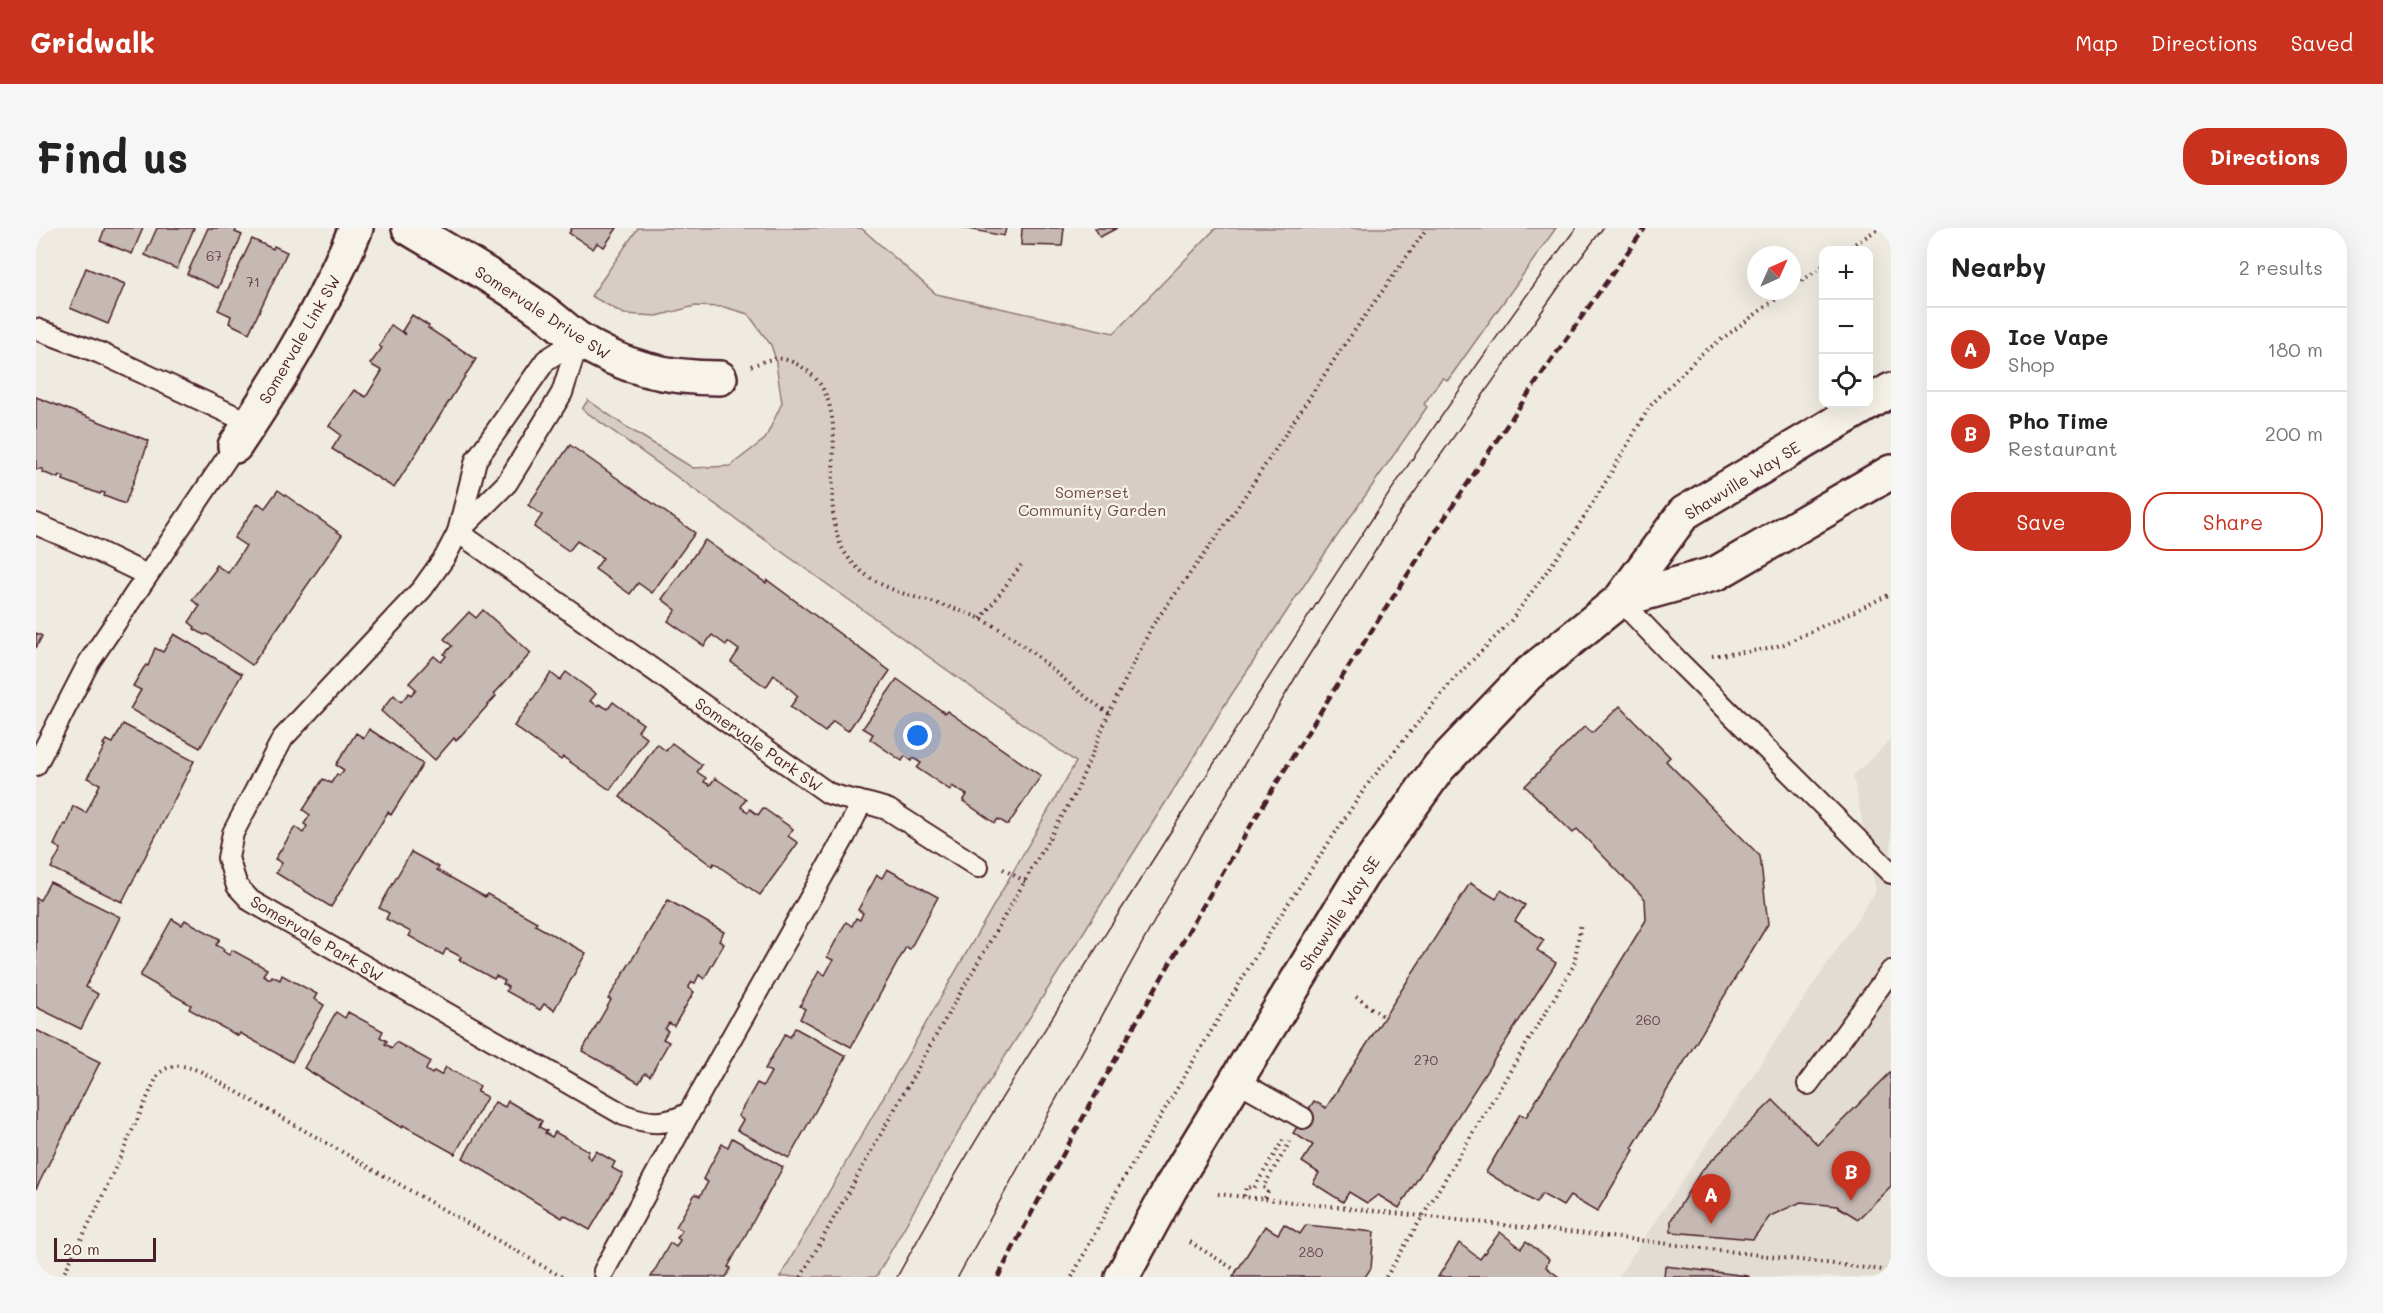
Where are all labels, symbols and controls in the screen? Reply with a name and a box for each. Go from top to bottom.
text: Gridwalk [30,24,155,60]
text: Map [2075,29,2118,56]
text: Directions [2151,29,2258,56]
text: Saved [2291,29,2353,56]
button: Directions [2183,128,2347,185]
text: Find us [36,129,188,184]
house number: 67 [206,246,222,265]
north arrow [1747,246,1801,300]
map controls [1819,246,1873,408]
button: + [1819,246,1873,300]
text: Nearby [1951,250,2046,284]
text: 2 results [2239,254,2323,280]
street label: Somervale Drive SW [471,260,615,364]
street label: Somervale Link SW [254,271,344,407]
house number: 71 [246,272,260,291]
button: − [1819,300,1873,354]
text: Ice Vape [2008,322,2108,351]
text: A [1964,336,1977,362]
text: 180 m [2267,336,2323,362]
text: Shop [2008,351,2055,377]
button: locate [1819,354,1873,408]
text: Pho Time [2008,406,2108,435]
text: B [1964,420,1977,446]
text: 200 m [2265,420,2323,446]
text: Restaurant [2008,435,2118,461]
street label: Shawville Way SE [1680,436,1804,524]
park label: Somerset Community Garden [1018,481,1166,520]
button: Save [1951,492,2131,551]
button: Share [2143,492,2323,551]
street label: Somervale Park SW [691,692,827,796]
your location [903,721,932,750]
street label: Shawville Way SE [1294,852,1384,974]
street label: Somervale Park SW [247,890,387,986]
house number: 260 [1636,1010,1661,1029]
house number: 270 [1414,1050,1438,1069]
pin: B [1832,1152,1870,1201]
pin: A [1692,1174,1730,1224]
scale bar [54,1235,156,1262]
text: 20 m [63,1238,100,1259]
house number: 280 [1299,1242,1324,1261]

